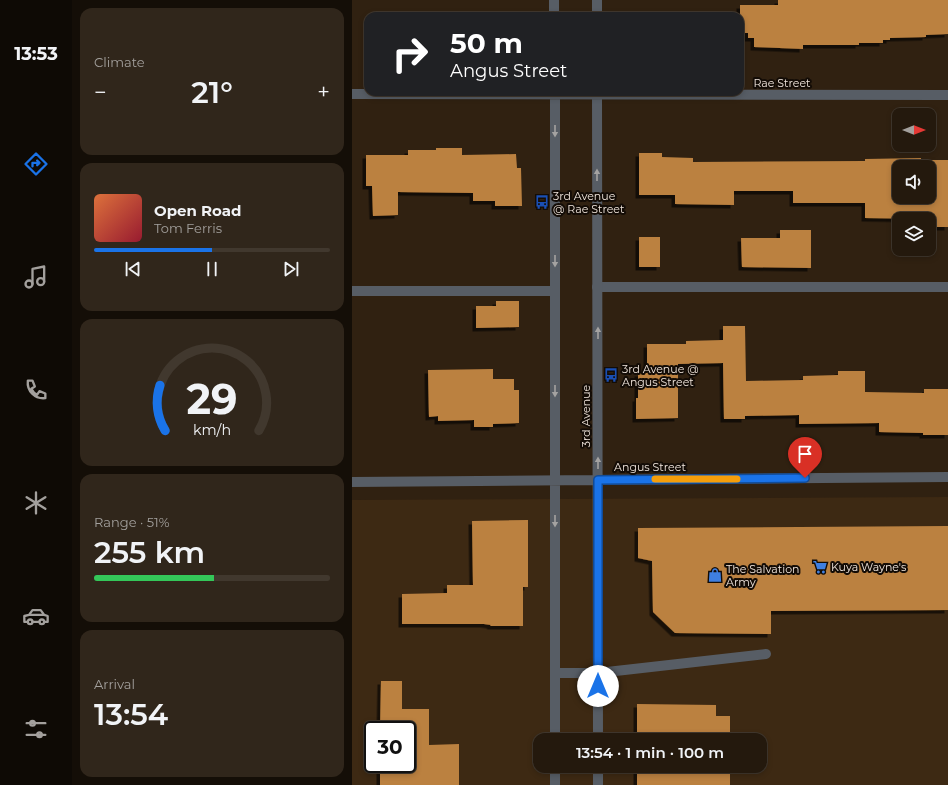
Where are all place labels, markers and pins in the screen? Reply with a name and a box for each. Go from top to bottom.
place label: 3rd Avenue @ Rae Street [553,189,625,216]
bus stop icon: 3rd Avenue @ Rae Street [534,194,550,210]
place label: 3rd Avenue @ Angus Street [622,362,699,389]
bus stop icon: 3rd Avenue @ Angus Street [603,367,619,383]
pin [788,437,822,478]
supermarket icon: Kuya Wayne's [812,559,828,575]
place label: Kuya Wayne's [831,560,907,574]
place label: The Salvation Army [726,562,800,589]
shop icon: The Salvation Army [707,567,723,583]

